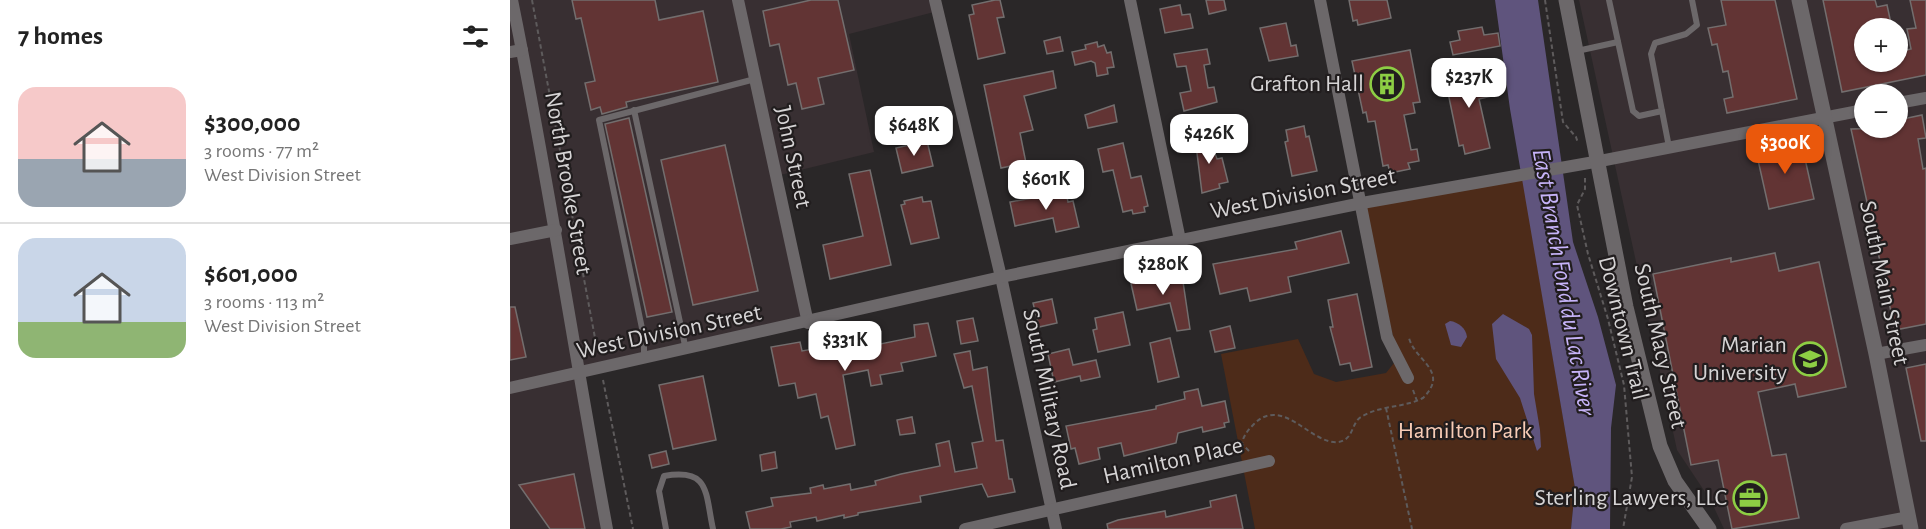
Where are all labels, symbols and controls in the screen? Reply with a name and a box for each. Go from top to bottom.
map controls [1854,18,1908,138]
button: + [1854,18,1908,72]
icon: filters [459,20,492,53]
text: 7 homes [18,23,103,49]
pin: $237K [1427,58,1511,109]
building icon: Grafton Hall [1369,66,1405,102]
text: $237K [1445,67,1493,87]
place label: Grafton Hall [1250,72,1364,96]
button: − [1854,84,1908,138]
street label: North Brooke Street [540,90,596,277]
street label: John Street [770,104,816,211]
pin: $648K [872,106,956,157]
text: $300,000 [204,110,301,136]
icon: home [66,111,138,183]
pin: $426K [1167,114,1251,165]
text: $648K [889,115,939,135]
text: $426K [1184,123,1234,143]
pin: $300K [1743,124,1827,175]
text: $300K [1760,133,1810,153]
text: 3 rooms · 77 m² [204,141,319,161]
water label: East Branch Fond du Lac River [1528,146,1601,419]
pin: $601K [1004,160,1088,211]
street label: West Division Street [1208,164,1398,224]
text: West Division Street [204,165,361,185]
text: $601K [1022,169,1070,189]
street label: South Main Street [1855,199,1913,368]
pin: $280K [1121,245,1205,296]
text: $280K [1138,254,1188,274]
street label: Downtown Trail [1594,254,1652,402]
text: $601,000 [204,261,298,287]
street label: South Macy Street [1629,261,1691,431]
icon: home [66,262,138,334]
text: 3 rooms · 113 m² [204,292,324,312]
street label: West Division Street [574,301,764,363]
street label: South Military Road [1018,307,1080,491]
text: West Division Street [204,316,361,336]
pin: $331K [803,321,887,372]
text: $331K [822,330,868,350]
place label: Marian University [1693,333,1787,385]
school or university icon: Marian University [1792,341,1828,377]
park label: Hamilton Park [1398,419,1532,443]
street label: Hamilton Place [1101,433,1245,489]
office icon: Sterling Lawyers, LLC [1732,480,1768,516]
place label: Sterling Lawyers, LLC [1535,486,1727,510]

